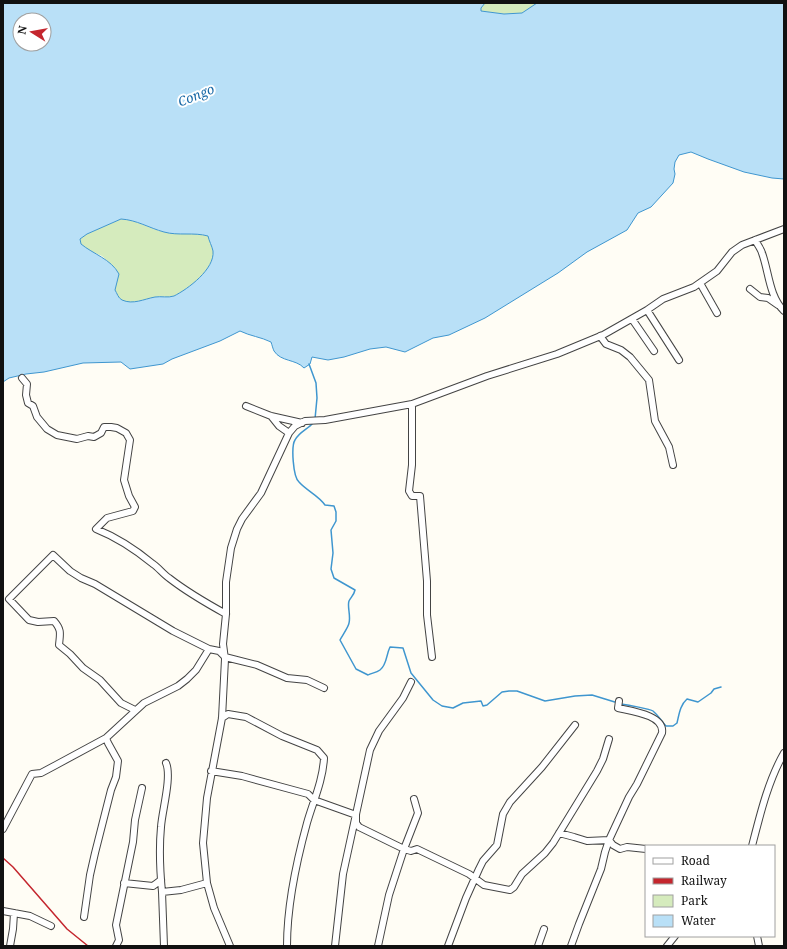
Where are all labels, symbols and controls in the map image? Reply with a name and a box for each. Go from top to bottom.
north arrow [12,12,52,52]
text: N [14,24,30,36]
water label: Congo [175,80,217,110]
legend [645,845,775,937]
text: Road [681,852,711,869]
text: Railway [681,872,727,889]
text: Park [681,892,709,909]
text: Water [681,912,716,929]

